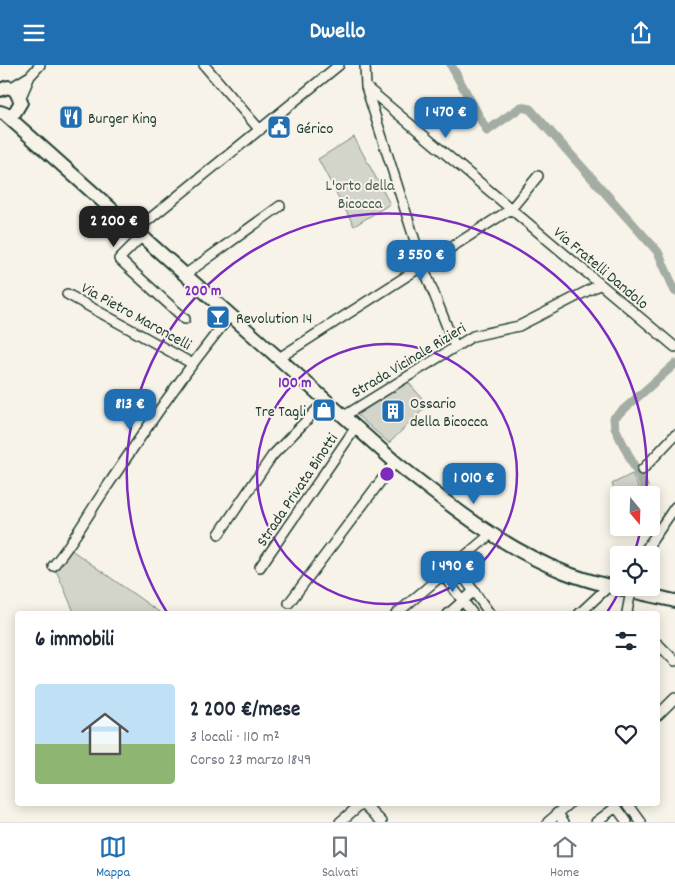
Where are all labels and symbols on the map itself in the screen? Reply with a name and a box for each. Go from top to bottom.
pin: 1 470 € [400,97,492,139]
restaurant icon: Burger King [58,104,84,130]
place label: Burger King [88,108,157,131]
public building icon: Gérico [266,114,292,140]
place label: Gérico [296,118,333,141]
park label: L'orto della Bicocca [325,175,395,216]
pin: 2 200 € [68,205,160,248]
street label: Via Fratelli Dandolo [548,222,653,316]
pin: 3 550 € [375,239,467,282]
street label: Via Pietro Maroncelli [76,277,195,357]
text: 200 m [185,281,221,303]
bar icon: Revolution 14 [205,304,231,330]
place label: Revolution 14 [236,308,312,331]
street label: Strada Vicinale Rizieri [348,318,471,405]
text: 100 m [278,373,312,395]
pin: 813 € [95,389,165,431]
place label: Ossario della Bicocca [410,393,488,434]
shop icon: Tre Tagli [311,397,337,423]
building icon: Ossario della Bicocca [380,398,406,424]
place label: Tre Tagli [255,401,306,424]
street label: Strada Privata Binotti [252,429,345,552]
pin: 1 010 € [428,463,520,505]
centre of rings [378,465,396,483]
north arrow [610,486,660,536]
pin: 1 490 € [407,551,499,593]

